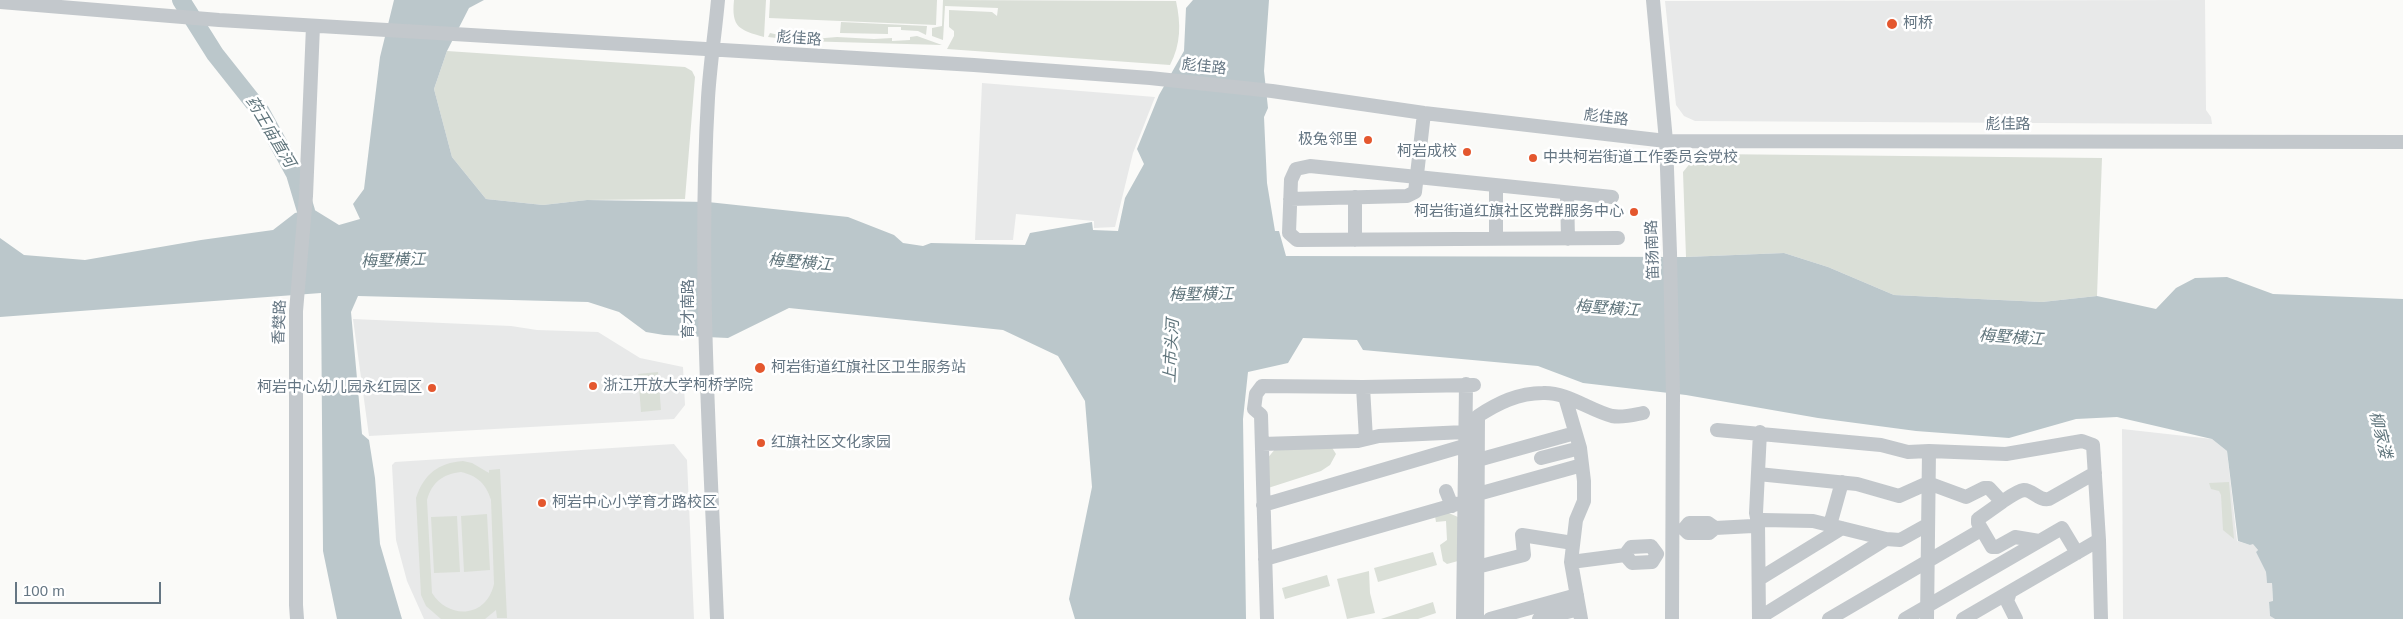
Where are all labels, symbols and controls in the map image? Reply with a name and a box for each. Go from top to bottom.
place label: 柯桥 [1903,15,1933,33]
marker: 柯桥 [1885,17,1899,31]
street label: 彪佳路 [776,28,822,50]
street label: 彪佳路 [1181,56,1227,78]
water label: 药王庙直河 [241,93,299,171]
street label: 彪佳路 [1583,106,1629,130]
street label: 彪佳路 [1986,116,2030,134]
place label: 极兔邻里 [1298,131,1358,149]
marker: 极兔邻里 [1362,134,1374,146]
place label: 柯岩成校 [1397,143,1457,161]
marker: 柯岩成校 [1461,146,1473,158]
place label: 中共柯岩街道工作委员会党校 [1543,149,1738,167]
marker: 中共柯岩街道工作委员会党校 [1527,152,1539,164]
place label: 柯岩街道红旗社区党群服务中心 [1414,203,1624,221]
marker: 柯岩街道红旗社区党群服务中心 [1628,206,1640,218]
street label: 笛扬南路 [1643,220,1663,280]
water label: 梅墅横江 [361,250,425,272]
water label: 梅墅横江 [767,251,833,275]
street label: 育才南路 [680,279,698,339]
water label: 梅墅横江 [1169,285,1233,305]
water label: 梅墅横江 [1574,297,1640,321]
street label: 香樊路 [270,299,290,345]
water label: 上市头河 [1161,319,1183,383]
water label: 梅墅横江 [1978,326,2044,350]
place label: 柯岩街道红旗社区卫生服务站 [771,359,966,377]
marker: 柯岩街道红旗社区卫生服务站 [753,361,767,375]
place label: 浙江开放大学柯桥学院 [603,377,753,395]
place label: 柯岩中心幼儿园永红园区 [257,379,422,397]
marker: 浙江开放大学柯桥学院 [587,380,599,392]
marker: 柯岩中心幼儿园永红园区 [426,382,438,394]
water label: 柳家溇 [2365,409,2395,461]
place label: 红旗社区文化家园 [771,434,891,452]
marker: 红旗社区文化家园 [755,437,767,449]
place label: 柯岩中心小学育才路校区 [552,494,717,512]
marker: 柯岩中心小学育才路校区 [536,497,548,509]
scale bar [18,572,164,604]
text: 100 m [23,582,65,599]

